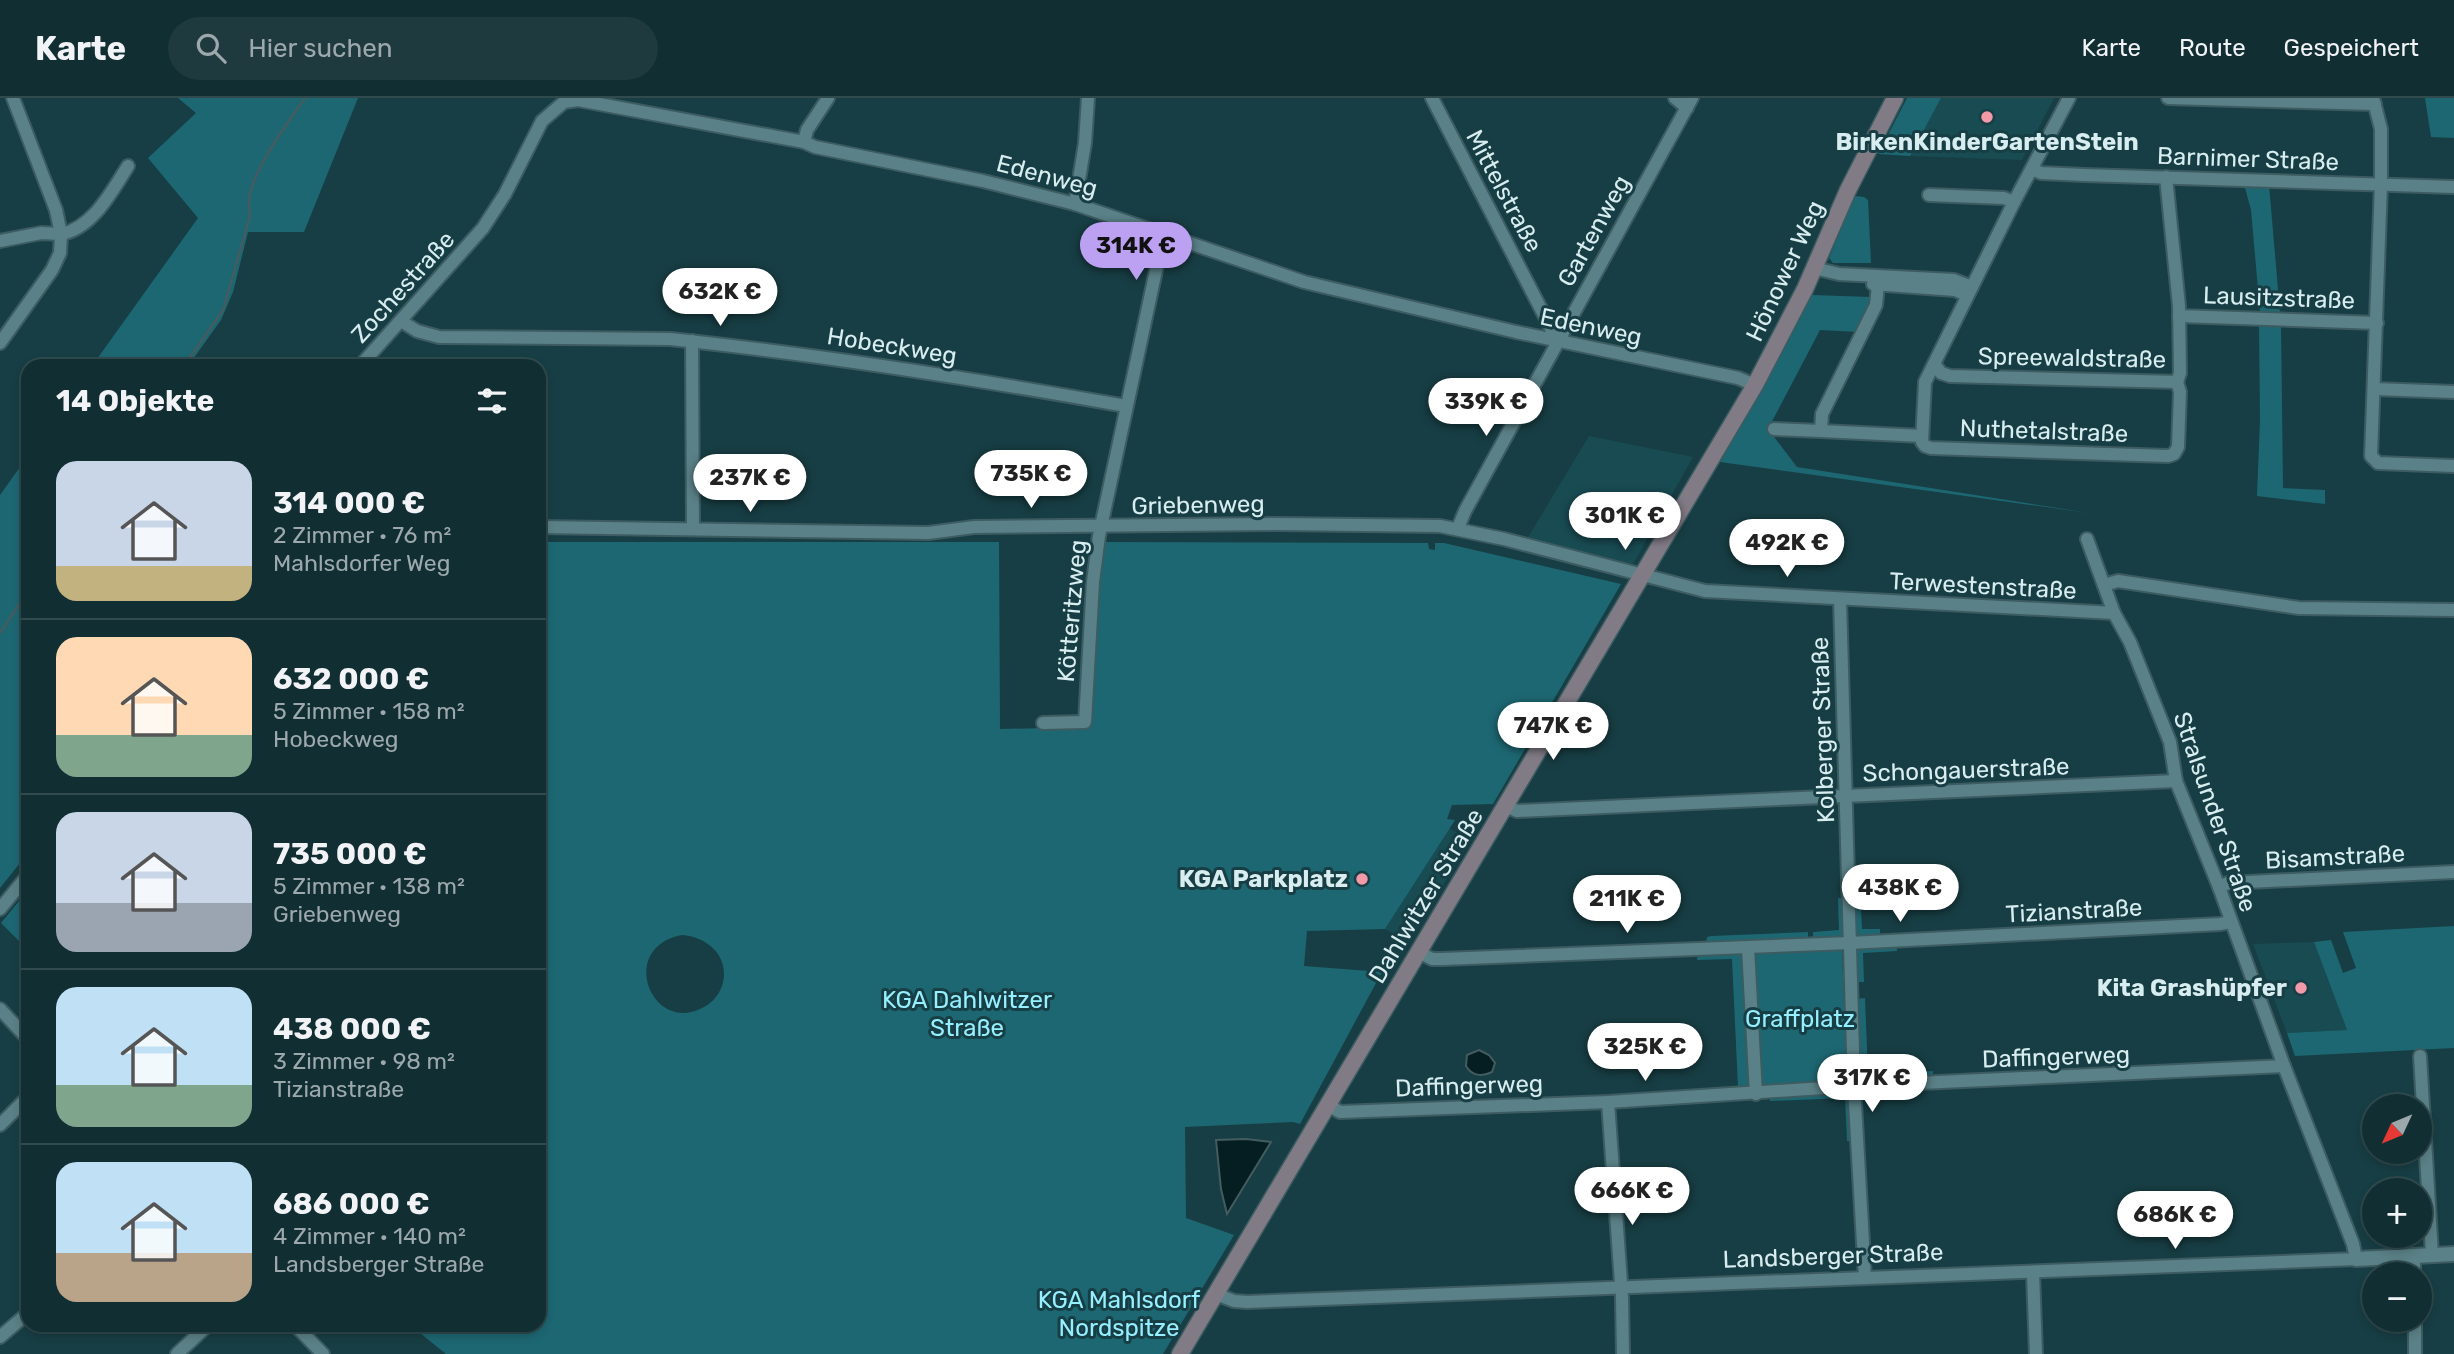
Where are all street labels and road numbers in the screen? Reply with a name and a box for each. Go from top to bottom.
street label: Mittelstraße [1460,125,1548,257]
street label: Barnimer Straße [2157,142,2339,176]
street label: Edenweg [994,149,1100,203]
street label: Gartenweg [1552,171,1636,291]
street label: Hönower Weg [1740,196,1830,346]
street label: Zochestraße [346,225,460,349]
street label: Lausitzstraße [2202,281,2356,315]
street label: Edenweg [1538,303,1644,351]
street label: Hobeckweg [825,322,959,370]
street label: Spreewaldstraße [1978,342,2166,374]
street label: Nuthetalstraße [1959,414,2129,448]
street label: Griebenweg [1131,490,1265,520]
street label: Kötteritzweg [1052,539,1092,683]
street label: Terwestenstraße [1889,567,2077,605]
street label: Kolberger Straße [1806,636,1840,824]
street label: Stralsunder Straße [2168,708,2262,916]
street label: Schongauerstraße [1862,752,2070,788]
street label: Dahlwitzer Straße [1363,804,1489,988]
street label: Bisamstraße [2264,839,2406,875]
street label: Tizianstraße [2005,893,2143,929]
street label: Daffingerweg [1981,1040,2131,1074]
street label: Daffingerweg [1394,1069,1544,1103]
street label: Landsberger Straße [1722,1238,1944,1274]

